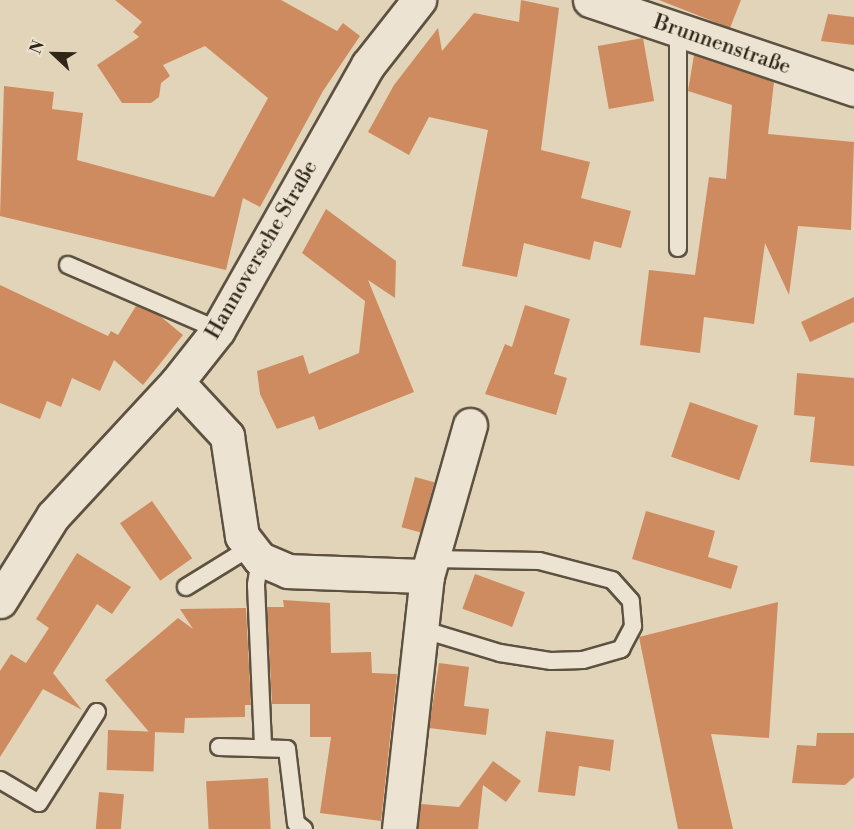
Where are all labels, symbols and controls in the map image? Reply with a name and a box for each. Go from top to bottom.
street label: Brunnenstraße [650,10,794,80]
north arrow [24,24,84,84]
text: N [26,38,49,57]
street label: Hannoversche Straße [201,156,323,344]

